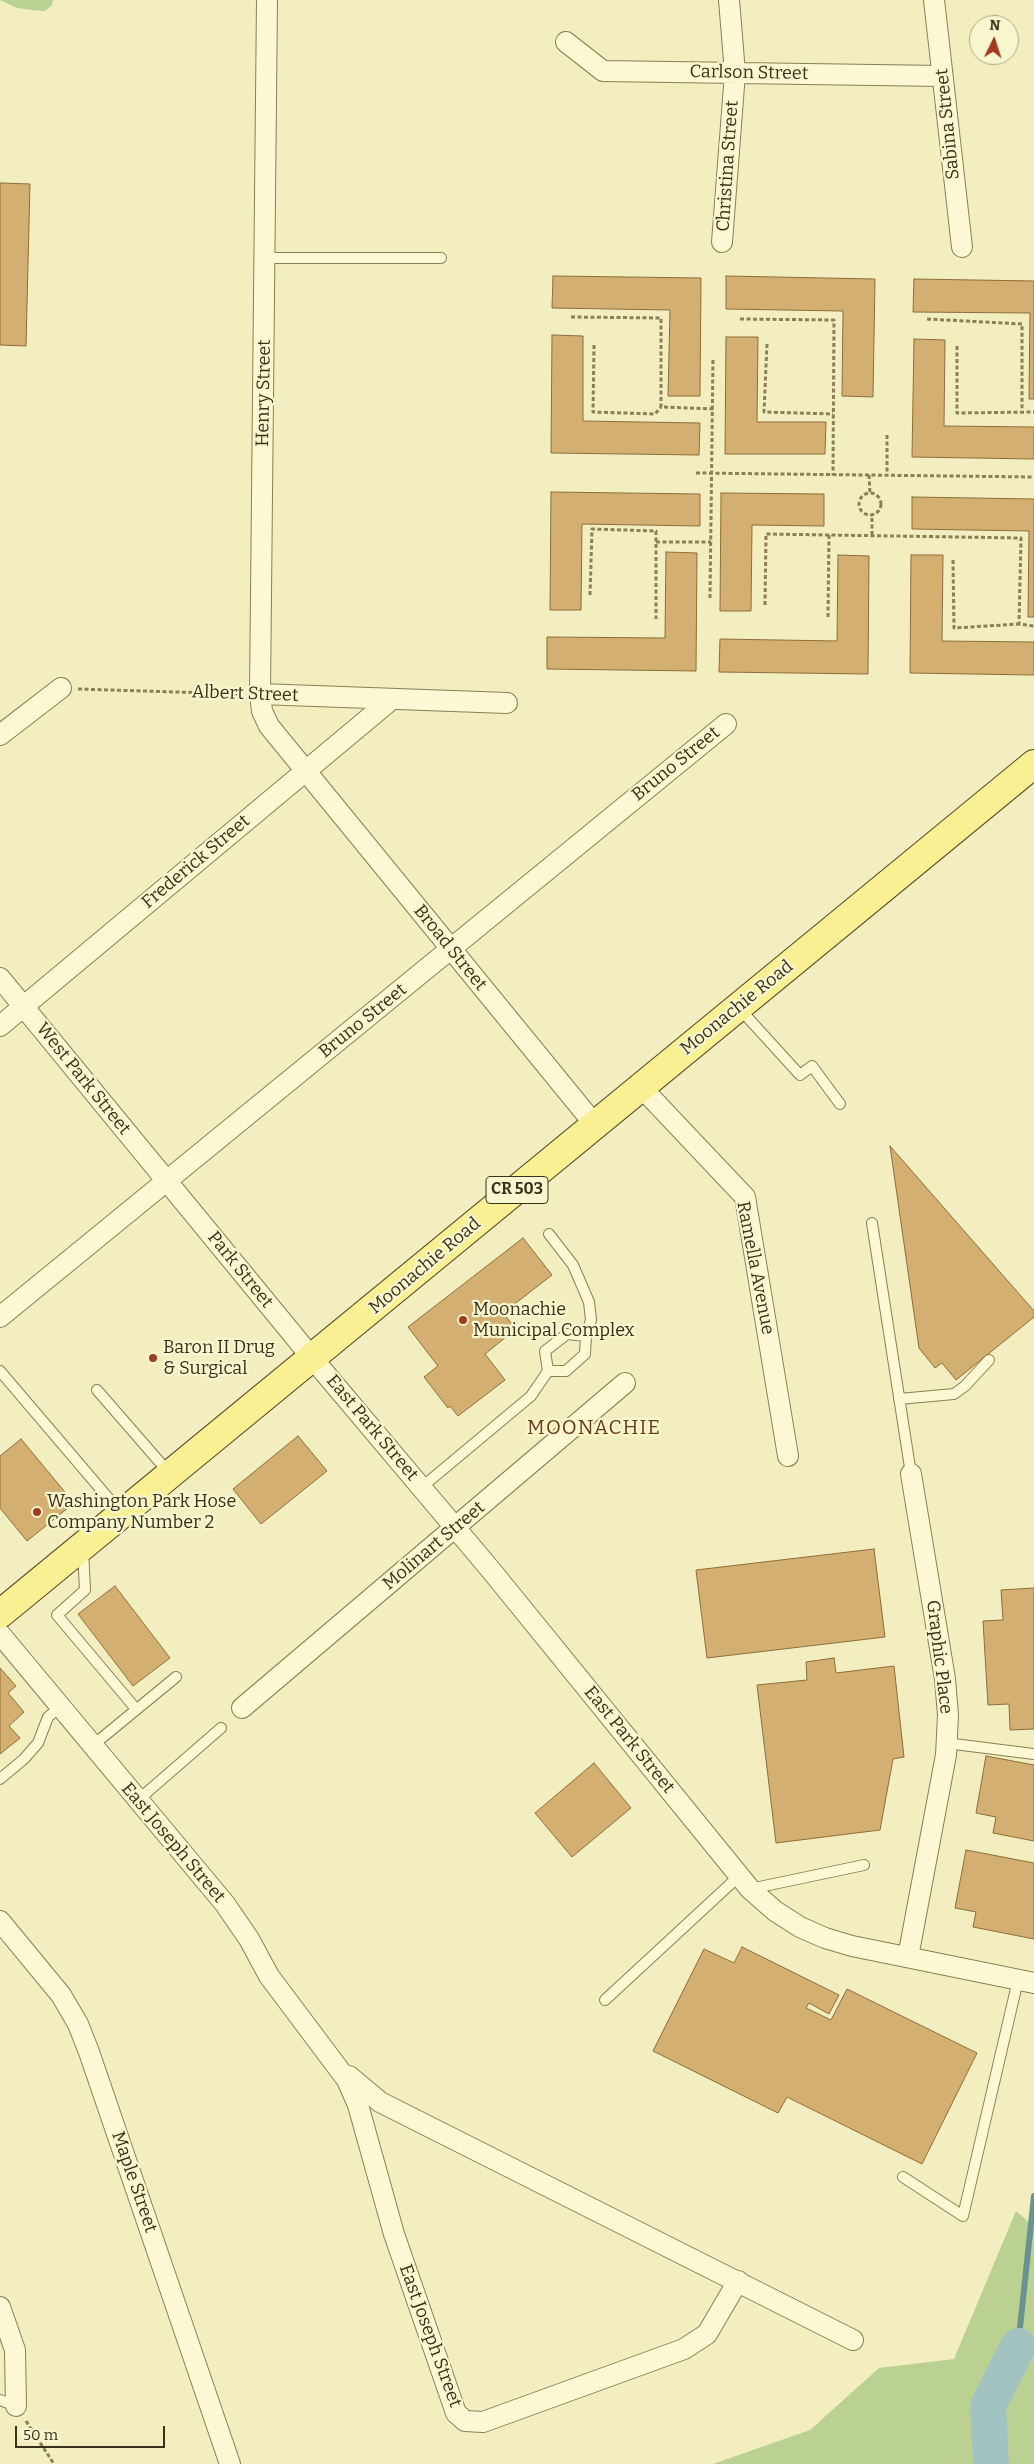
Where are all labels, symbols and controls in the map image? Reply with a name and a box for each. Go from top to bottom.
north arrow [969,15,1019,65]
text: N [989,17,1001,34]
street label: Carlson Street [689,61,809,85]
street label: Sabina Street [931,67,965,181]
street label: Christina Street [713,100,743,232]
street label: Henry Street [252,339,276,447]
street label: Albert Street [191,681,299,707]
street label: Bruno Street [628,722,724,806]
street label: Frederick Street [138,811,254,913]
street label: Broad Street [409,901,491,995]
street label: Moonachie Road [676,956,798,1060]
street label: Bruno Street [315,979,411,1063]
street label: West Park Street [31,1019,135,1139]
road number: CR 503 [486,1176,548,1204]
street label: Ramella Avenue [731,1200,779,1336]
street label: Moonachie Road [365,1213,485,1319]
street label: Park Street [203,1227,277,1313]
place label: Moonachie Municipal Complex [473,1299,634,1342]
marker: Moonachie Municipal Complex [457,1314,469,1326]
place label: Baron II Drug & Surgical [163,1337,275,1380]
marker: Baron II Drug & Surgical [147,1352,159,1364]
street label: East Park Street [321,1371,423,1485]
district label: MOONACHIE [526,1416,662,1440]
place label: Washington Park Hose Company Number 2 [47,1491,236,1534]
street label: Molinart Street [379,1497,489,1595]
marker: Washington Park Hose Company Number 2 [31,1506,43,1518]
street label: Graphic Place [921,1599,957,1715]
street label: East Park Street [579,1682,679,1798]
street label: East Joseph Street [116,1778,230,1908]
street label: Maple Street [107,2128,161,2236]
street label: East Joseph Street [394,2262,466,2410]
scale bar [18,2416,168,2448]
text: 50 m [23,2426,58,2444]

